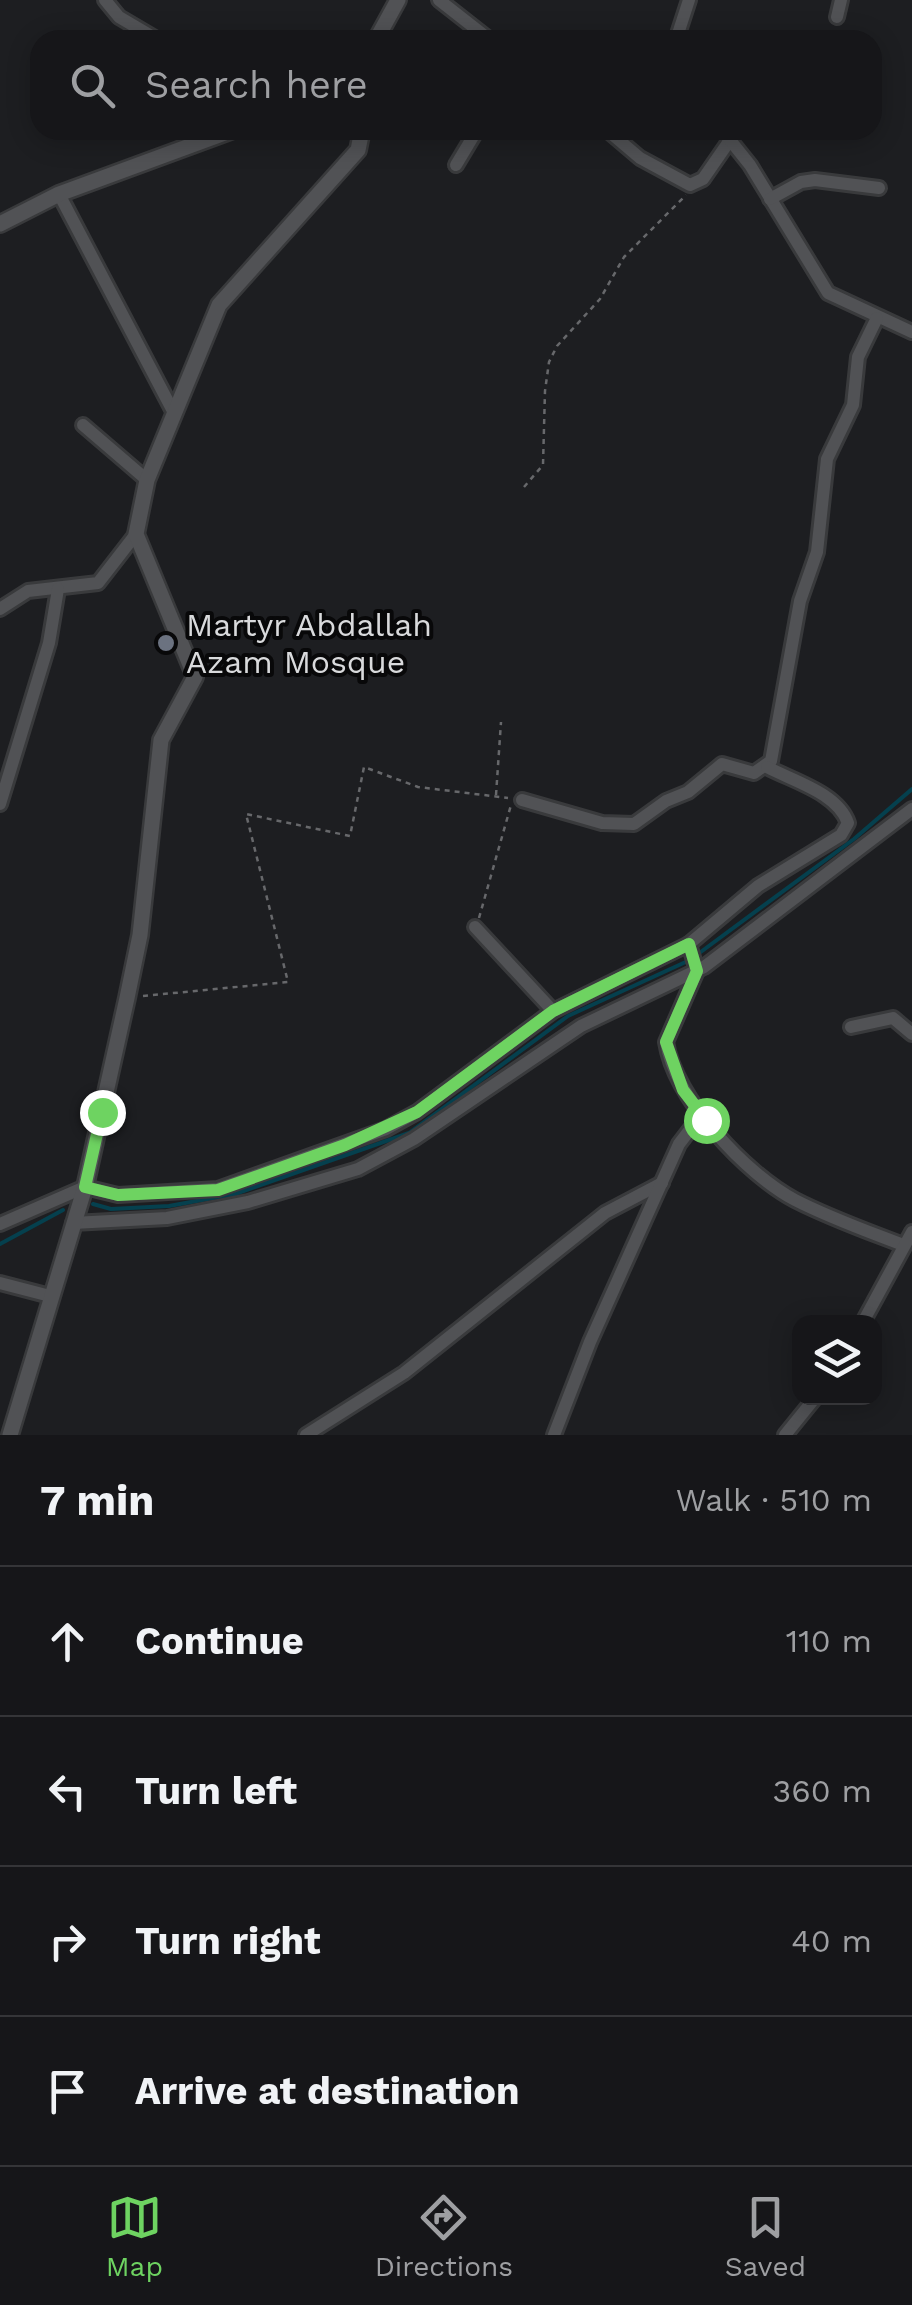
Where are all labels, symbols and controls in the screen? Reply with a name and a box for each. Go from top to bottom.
search box [30,30,882,140]
icon: search [65,58,120,113]
text: Search here [145,63,368,107]
place label: Martyr Abdallah Azam Mosque [186,606,432,681]
marker: Martyr Abdallah Azam Mosque [155,632,177,654]
route end [80,1090,126,1136]
route start [684,1098,730,1144]
map controls [792,1315,882,1405]
button: layers [792,1315,882,1405]
text: 7 min [40,1476,154,1525]
text: Walk · 510 m [676,1481,872,1519]
icon: ahead [40,1614,95,1669]
text: Continue [135,1619,304,1663]
text: 110 m [786,1622,872,1660]
icon: left [40,1764,95,1819]
text: Turn left [135,1769,297,1813]
text: 360 m [773,1772,872,1810]
icon: right [40,1914,95,1969]
text: Turn right [135,1919,321,1963]
text: 40 m [791,1922,872,1960]
icon: arrive [40,2064,95,2119]
text: Arrive at destination [135,2069,520,2113]
tab: Map [106,2190,163,2283]
tab: Directions [375,2190,513,2283]
tab: Saved [725,2190,806,2283]

